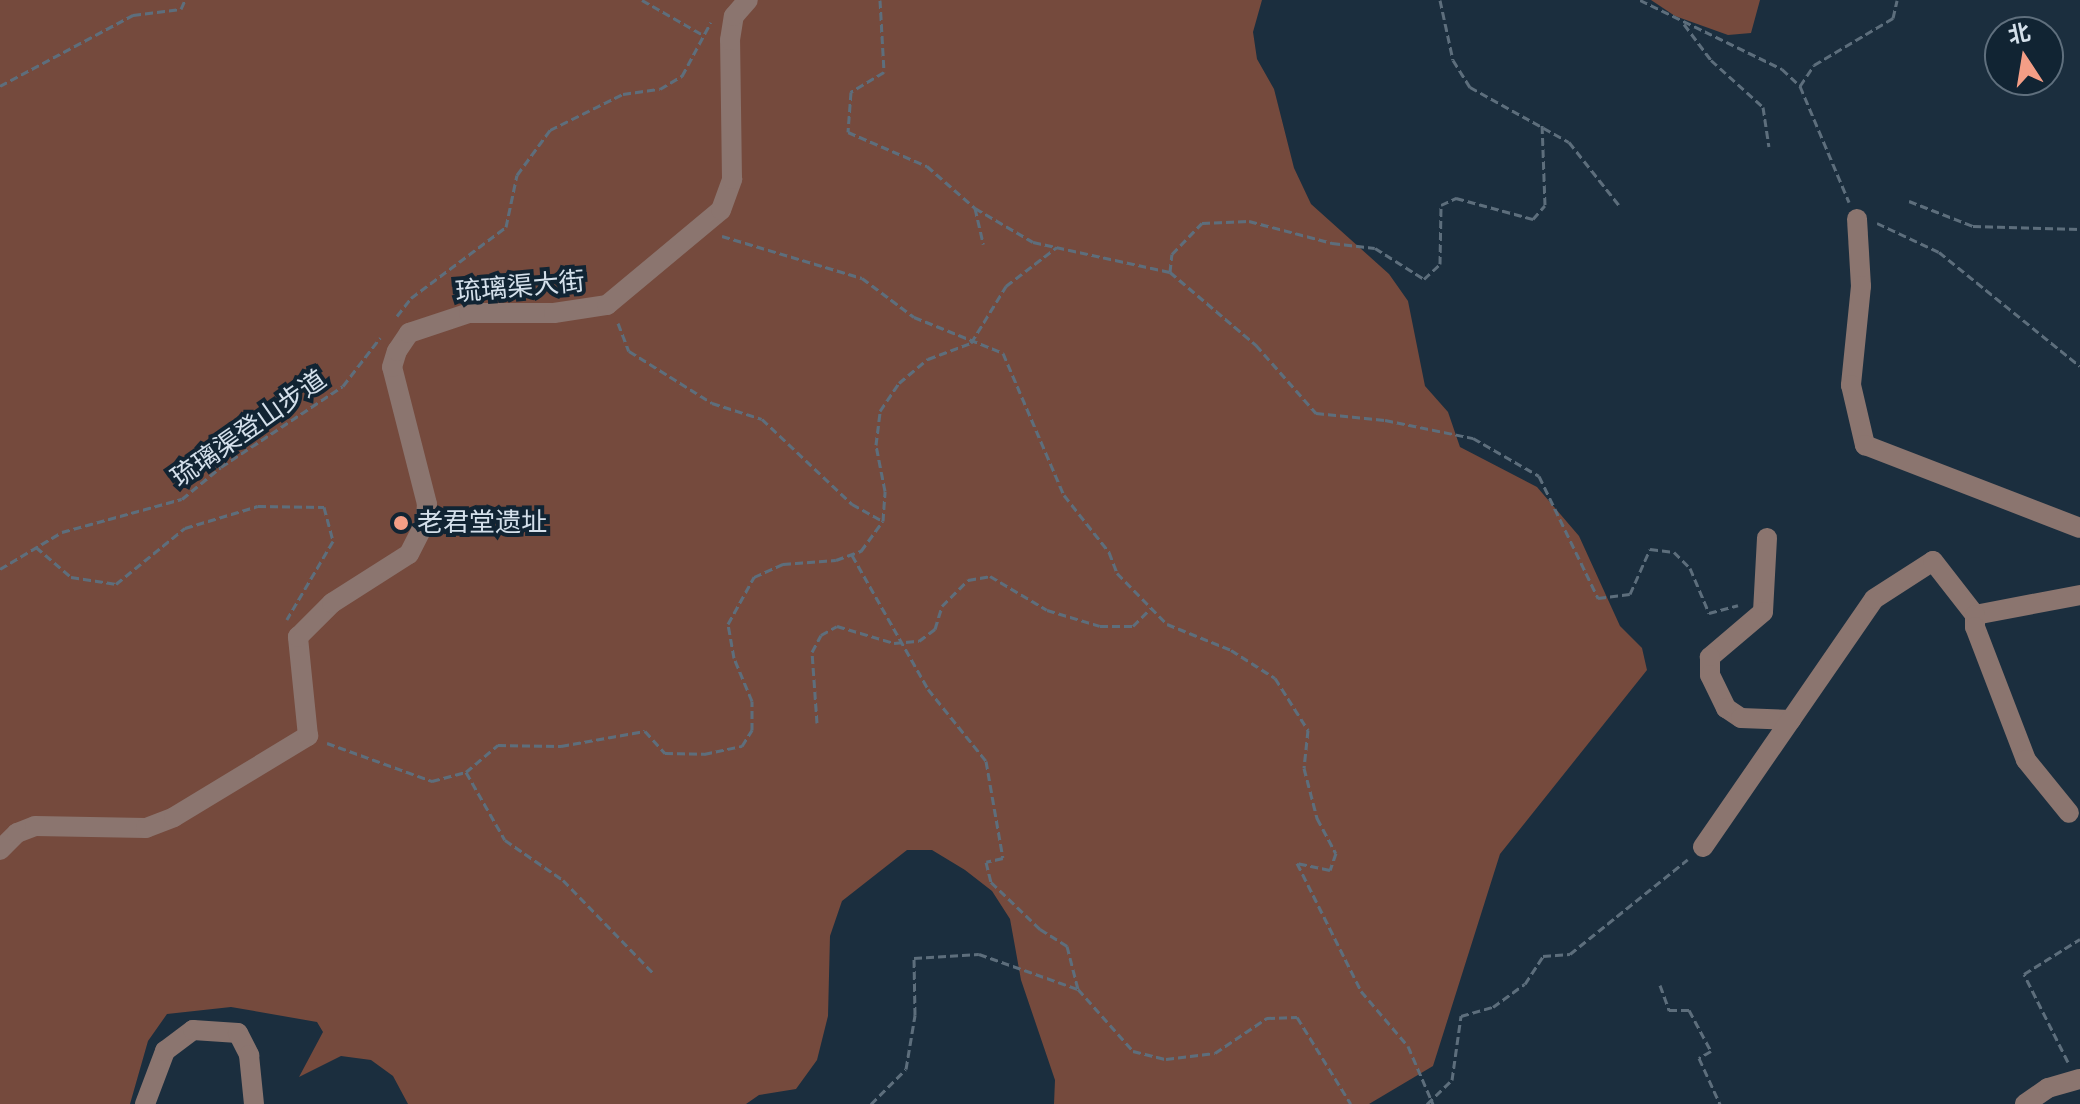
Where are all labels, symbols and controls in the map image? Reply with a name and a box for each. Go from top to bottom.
north arrow [1984,16,2064,96]
text: 北 [2006,19,2033,49]
street label: 琉璃渠大街 [454,266,586,308]
street label: 琉璃渠登山步道 [166,364,332,494]
place label: 老君堂遗址 [417,507,547,539]
marker: 老君堂遗址 [392,514,410,532]

